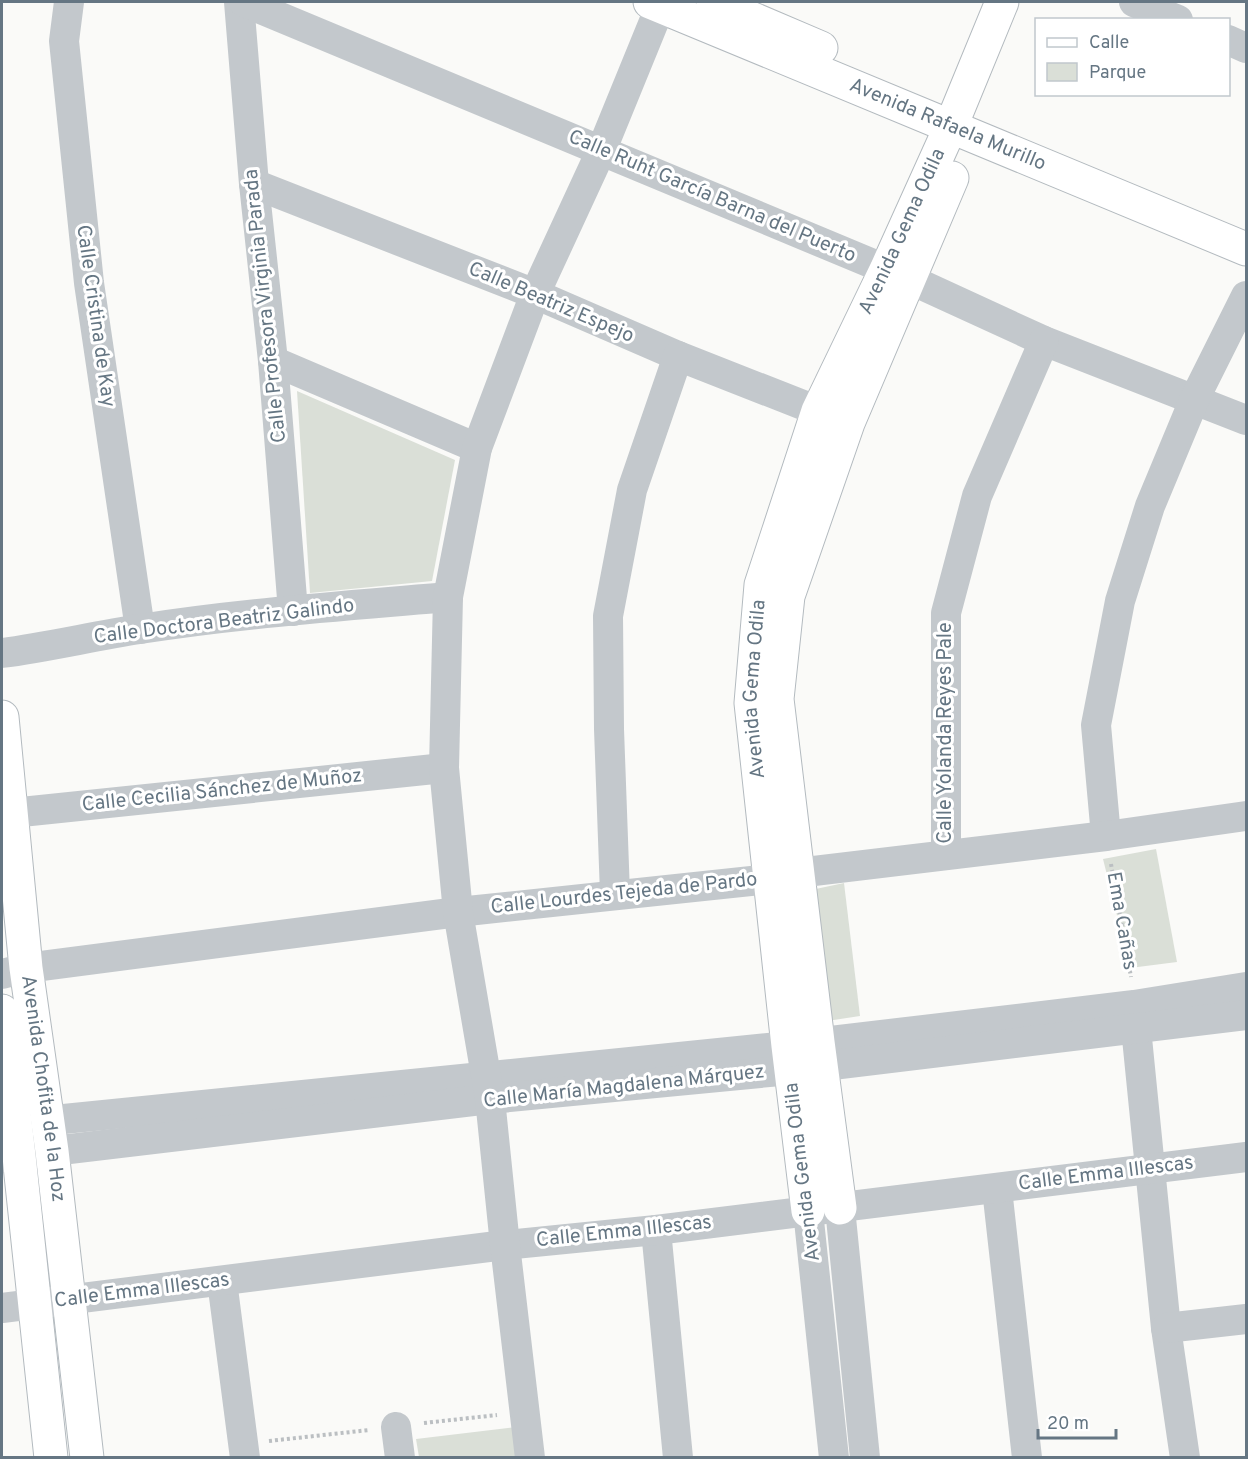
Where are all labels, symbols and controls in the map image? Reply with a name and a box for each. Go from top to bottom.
legend [1035,18,1230,96]
text: Calle [1089,32,1129,55]
text: Parque [1089,62,1146,85]
street label: Avenida Rafaela Murillo [845,73,1050,178]
street label: Calle Ruht García Barna del Puerto [564,124,860,270]
street label: Avenida Gema Odila [853,145,952,319]
street label: Calle Profesora Virginia Parada [239,168,293,444]
street label: Calle Cristina de Kay [69,223,121,409]
street label: Calle Beatriz Espejo [464,256,638,350]
street label: Calle Doctora Beatriz Galindo [92,593,356,651]
street label: Avenida Gema Odila [738,598,773,780]
street label: Calle Yolanda Reyes Pale [933,622,959,844]
street label: Calle Cecilia Sánchez de Muñoz [81,763,363,819]
street label: Calle Lourdes Tejeda de Pardo [489,867,759,921]
street label: Ema Cañas [1100,870,1142,972]
street label: Avenida Chofita de la Hoz [14,974,71,1204]
street label: Calle María Magdalena Márquez [482,1059,766,1115]
street label: Avenida Gema Odila [779,1081,827,1263]
street label: Calle Emma Illescas [1017,1150,1195,1198]
street label: Calle Emma Illescas [535,1210,713,1254]
street label: Calle Emma Illescas [53,1267,231,1315]
scale bar [1038,1402,1116,1440]
text: 20 m [1047,1413,1089,1436]

